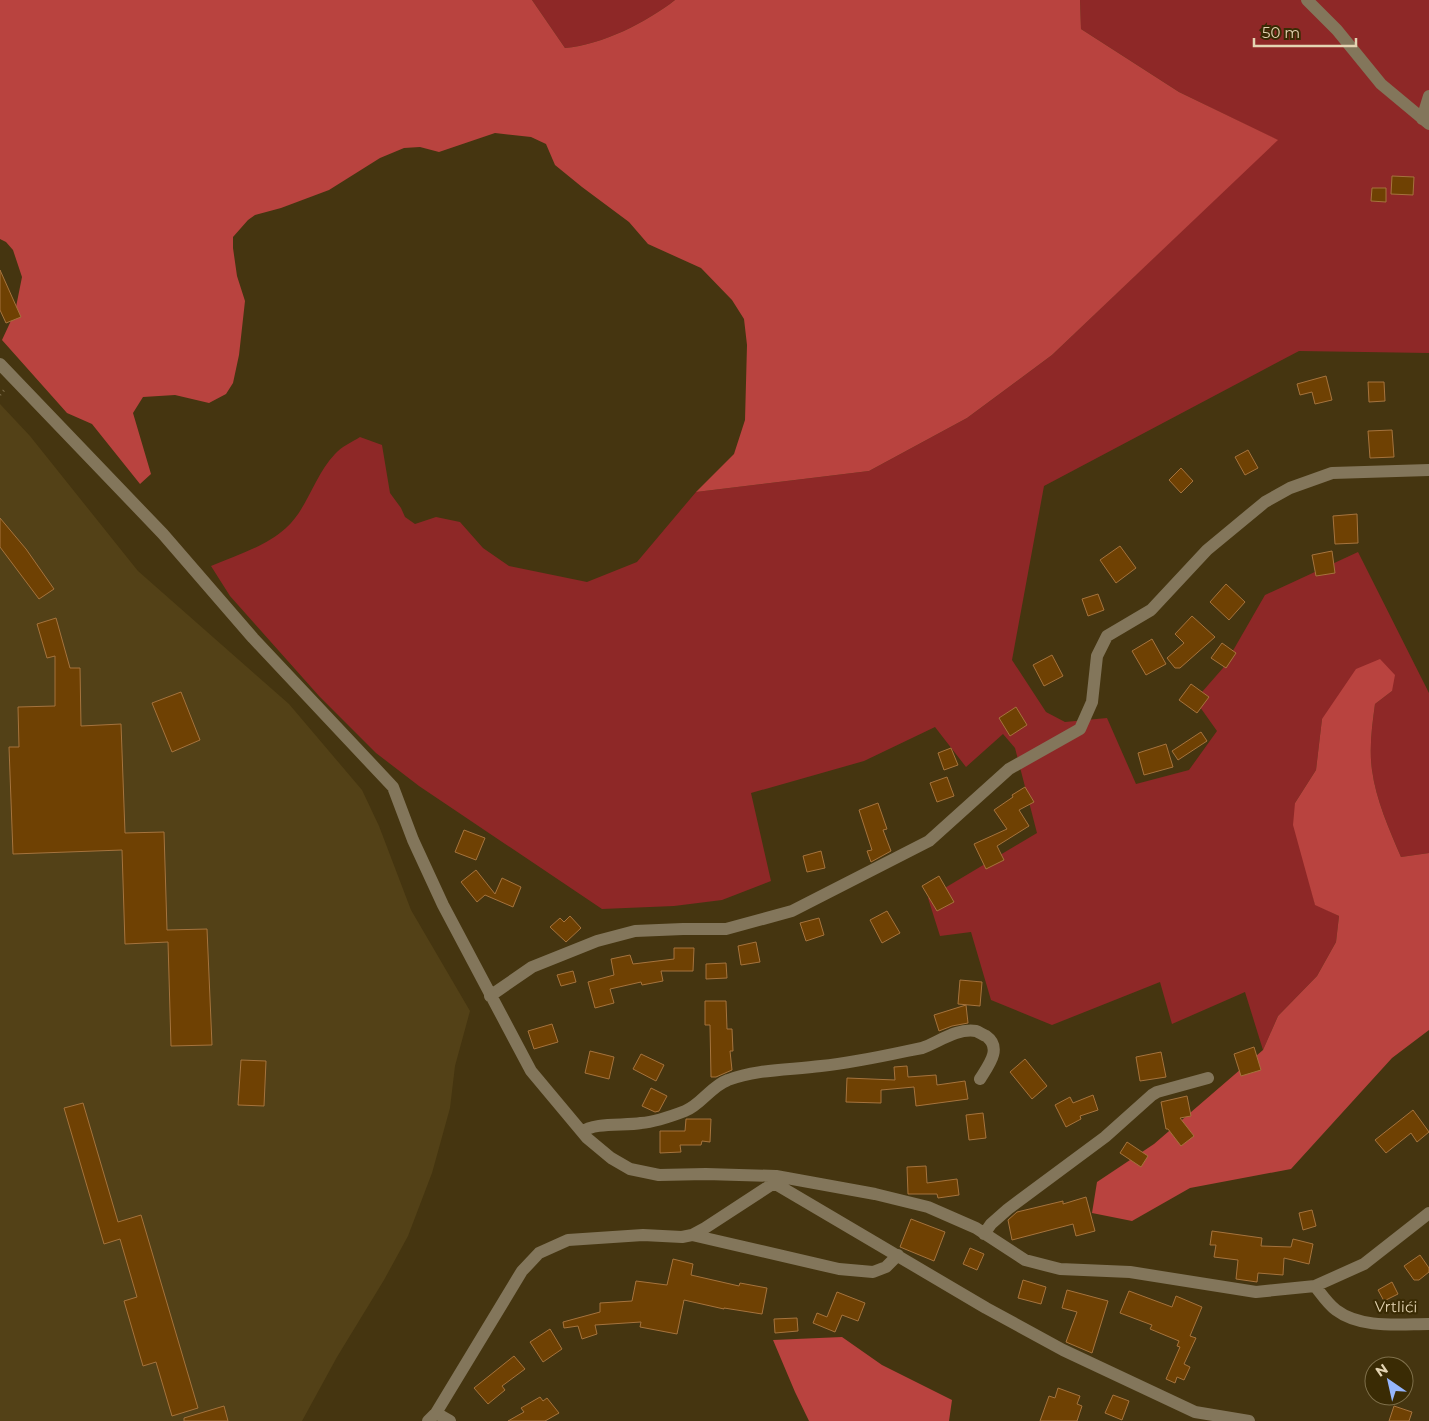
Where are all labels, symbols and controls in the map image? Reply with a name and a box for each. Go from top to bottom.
scale bar [1254,15,1356,47]
text: 50 m [1262,23,1300,42]
street label: Vrtlići [1374,1297,1418,1316]
north arrow [1364,1356,1414,1406]
text: N [1372,1360,1391,1381]

